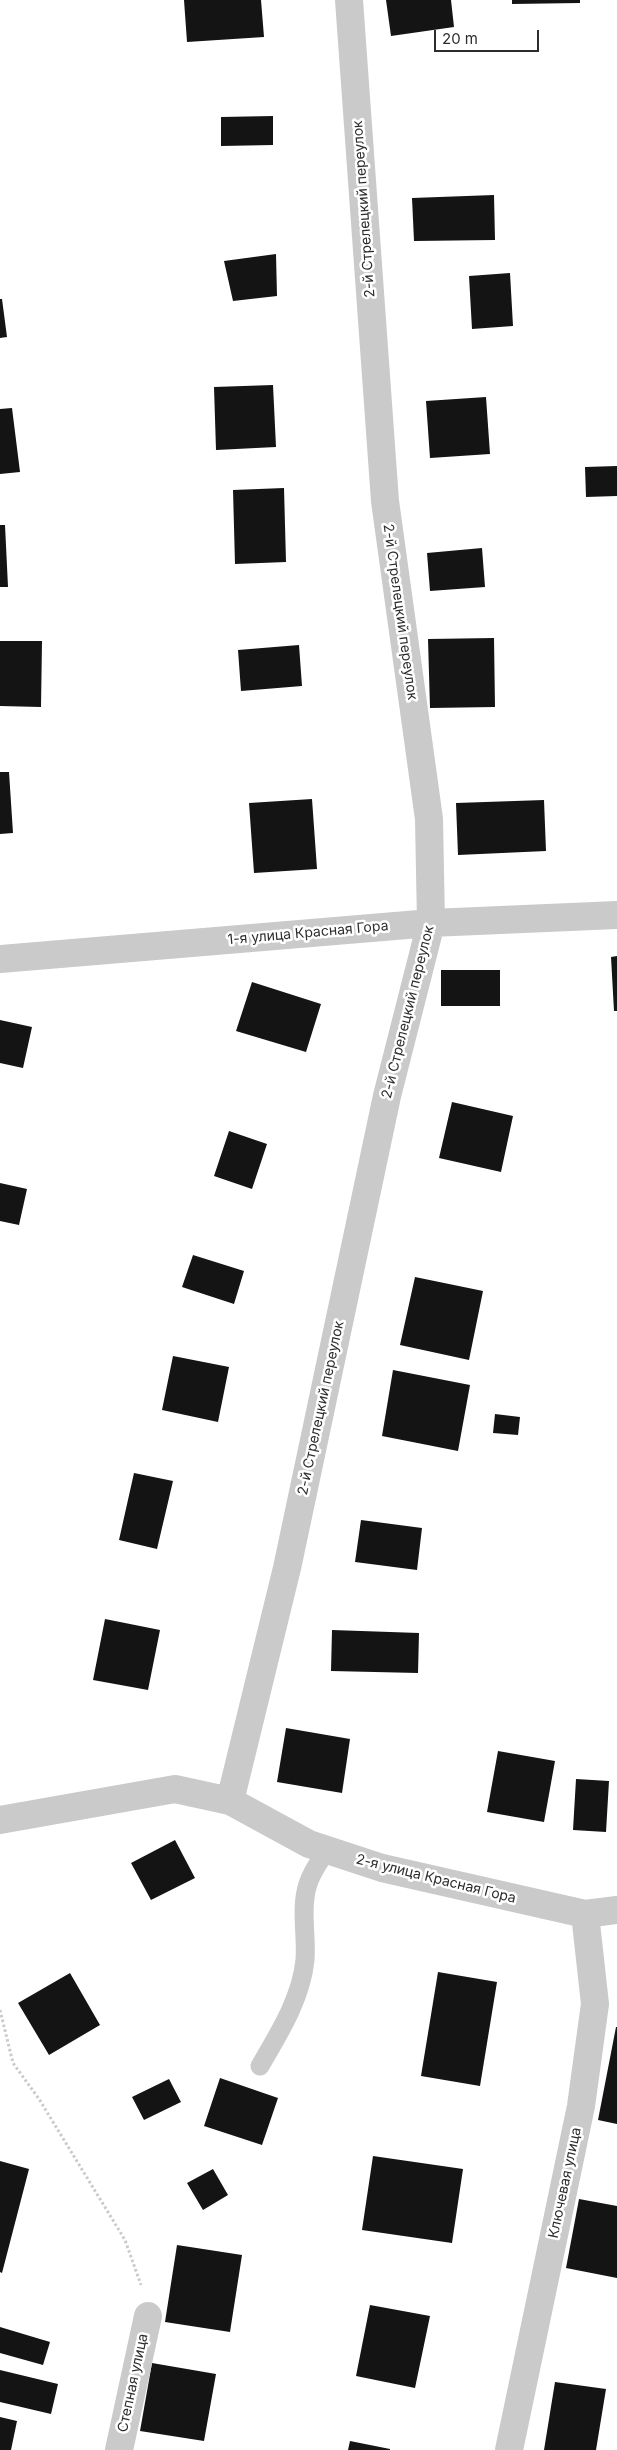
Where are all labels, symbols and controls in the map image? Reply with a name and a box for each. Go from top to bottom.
scale bar [437,20,542,52]
text: 20 m [442,29,478,48]
street label: 2-й Стрелецкий переулок [349,120,379,298]
street label: 2-й Стрелецкий переулок [379,523,421,701]
street label: 1-я улица Красная Гора [227,918,389,948]
street label: 2-й Стрелецкий переулок [378,924,438,1100]
street label: 2-й Стрелецкий переулок [294,1319,348,1497]
street label: 2-я улица Красная Гора [354,1851,518,1907]
street label: Ключевая улица [545,2126,585,2240]
street label: Степная улица [114,2332,152,2434]

